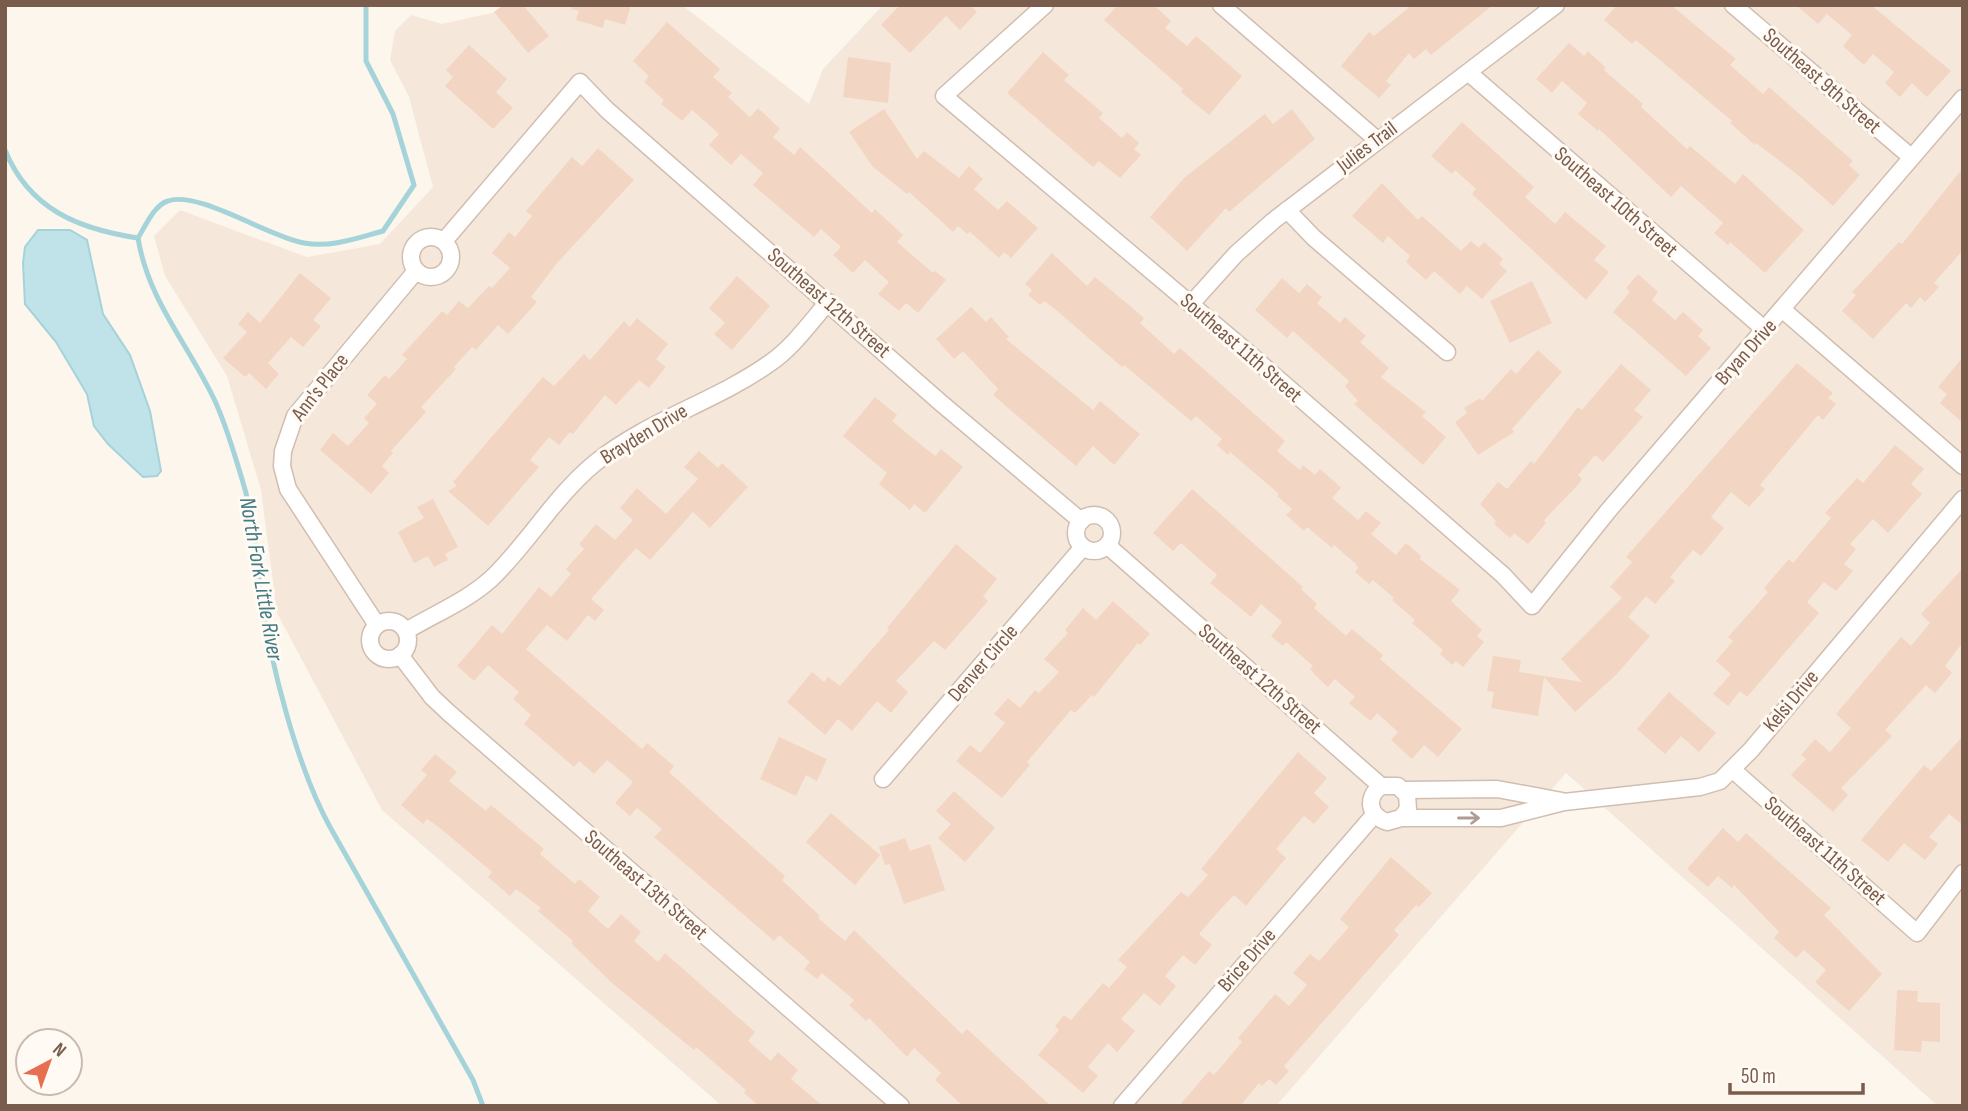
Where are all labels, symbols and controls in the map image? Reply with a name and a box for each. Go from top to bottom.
street label: Southeast 9th Street [1758,23,1886,139]
street label: Julies Trail [1331,116,1402,178]
street label: Southeast 10th Street [1549,142,1683,262]
street label: Southeast 12th Street [762,243,896,363]
street label: Southeast 11th Street [1175,288,1307,408]
street label: Bryan Drive [1710,314,1782,390]
street label: Ann's Place [285,348,354,426]
street label: Brayden Drive [596,398,692,470]
water label: North Fork Little River [233,495,289,664]
street label: Denver Circle [943,619,1023,707]
street label: Southeast 12th Street [1193,619,1327,739]
street label: Kelsi Drive [1758,665,1824,737]
street label: Southeast 11th Street [1759,791,1891,911]
one-way arrow [1457,811,1480,825]
street label: Southeast 13th Street [579,825,713,945]
street label: Brice Drive [1213,923,1281,997]
north arrow [14,1027,84,1097]
text: N [48,1038,71,1062]
scale bar [1730,1052,1863,1096]
text: 50 m [1741,1064,1776,1089]

